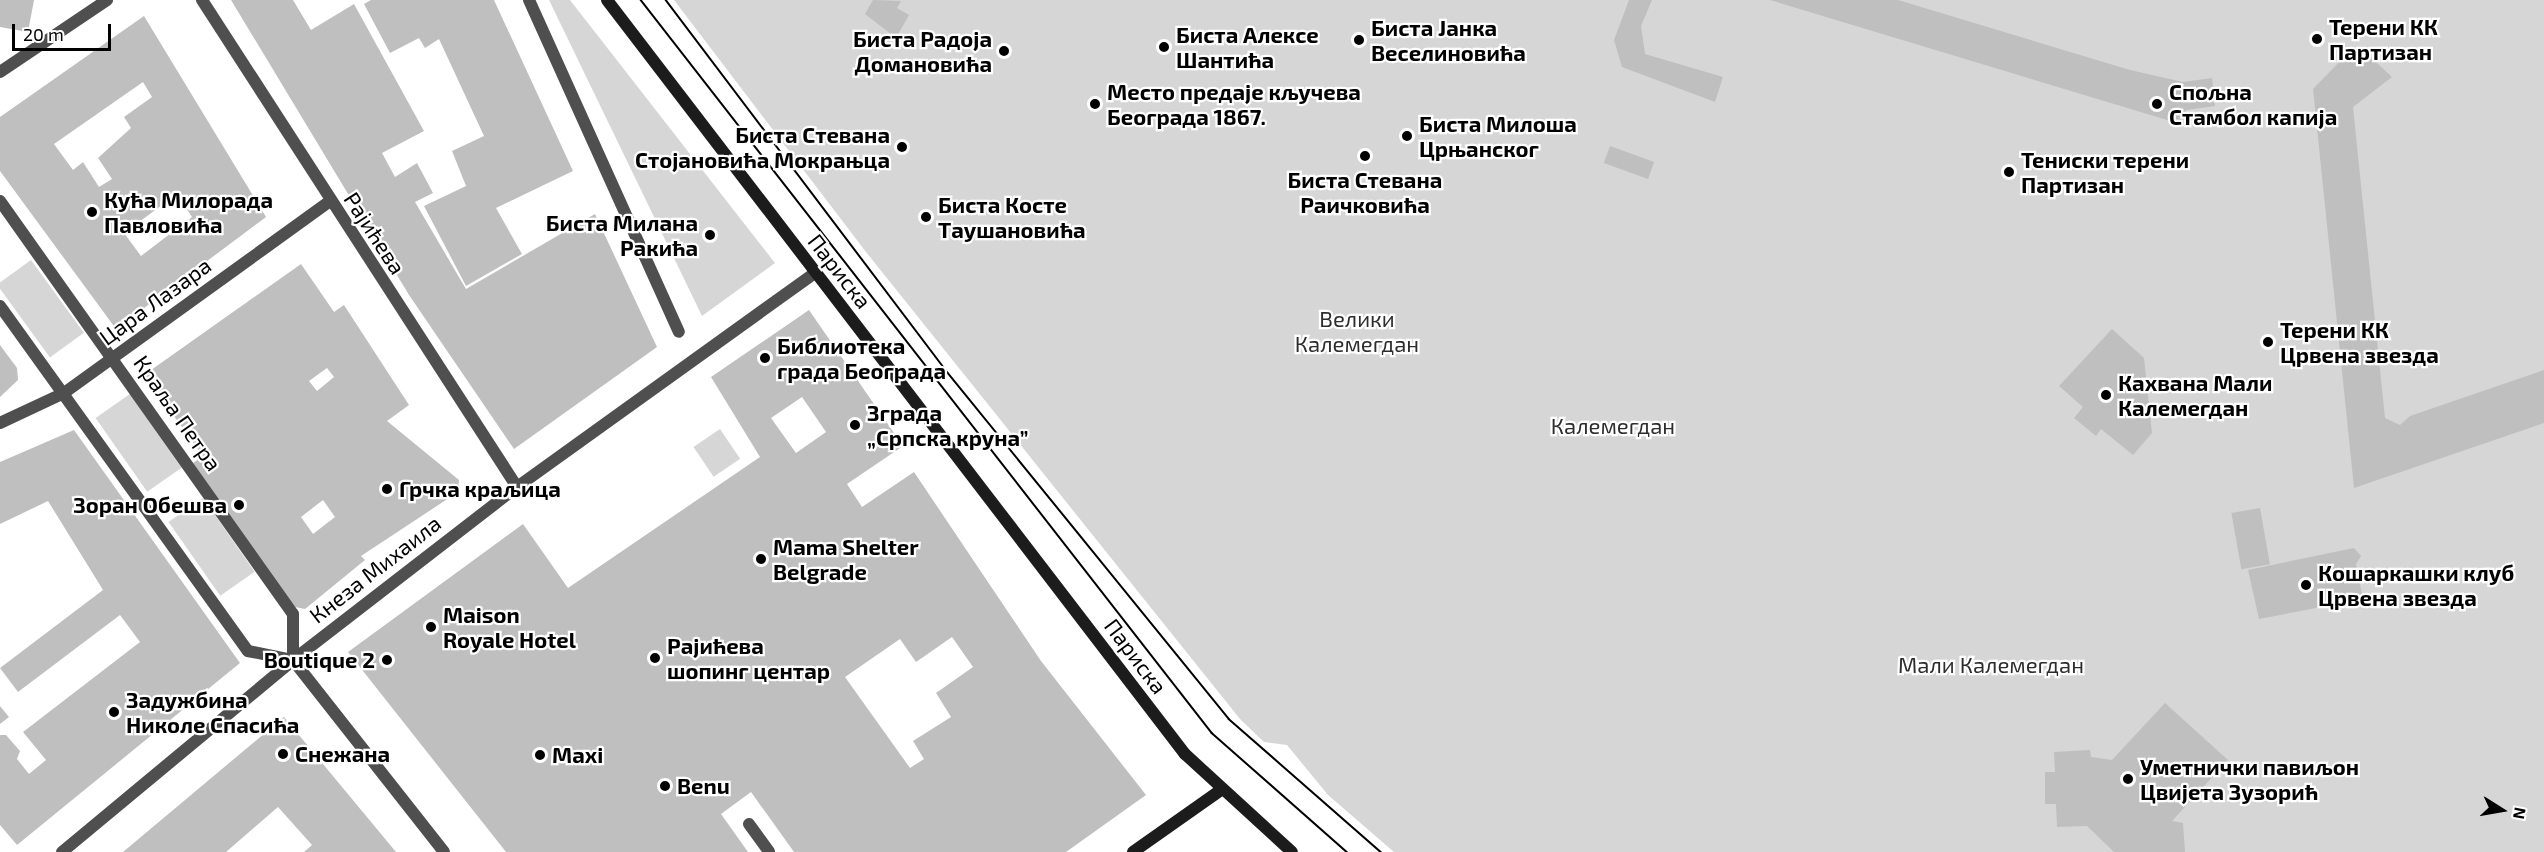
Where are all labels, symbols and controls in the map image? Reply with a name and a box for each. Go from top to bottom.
scale bar [15,12,114,50]
place label: Терени КК Партизан [2329,13,2438,64]
place label: Биста Јанка Веселиновића [1371,14,1526,66]
place label: Биста Алексе Шантића [1176,21,1319,72]
text: 20 m [23,23,64,45]
place label: Биста Радоја Домановића [853,25,992,76]
marker: Терени КК Партизан [2310,32,2324,46]
marker: Биста Јанка Веселиновића [1352,33,1366,47]
marker: Биста Алексе Шантића [1157,40,1171,54]
marker: Биста Радоја Домановића [997,44,1011,58]
place label: Место предаје кључева Београда 1867. [1107,78,1361,130]
place label: Спољна Стамбол капија [2169,78,2337,130]
marker: Место предаје кључева Београда 1867. [1088,97,1102,111]
marker: Спољна Стамбол капија [2150,97,2164,111]
place label: Биста Милоша Црњанског [1419,110,1577,162]
place label: Биста Стевана Стојановића Мокрањца [635,121,890,172]
marker: Биста Милоша Црњанског [1400,129,1414,143]
marker: Биста Стевана Стојановића Мокрањца [895,140,909,154]
place label: Тениски терени Партизан [2021,146,2189,198]
marker: Биста Стевана Раичковића [1358,149,1372,163]
marker: Тениски терени Партизан [2002,165,2016,179]
place label: Биста Стевана Раичковића [1288,166,1442,218]
place label: Кућа Милорада Павловића [104,186,273,237]
street label: Рајићева [339,187,411,279]
place label: Биста Косте Таушановића [938,191,1086,242]
marker: Кућа Милорада Павловића [85,205,99,219]
place label: Биста Милана Ракића [546,209,698,260]
marker: Биста Косте Таушановића [919,210,933,224]
marker: Биста Милана Ракића [703,228,717,242]
street label: Париска [803,228,877,314]
street label: Цара Лазара [94,252,216,350]
park label: Велики Калемегдан [1295,305,1419,356]
place label: Терени КК Црвена звезда [2280,316,2439,368]
place label: Библиотека града Београда [777,332,946,384]
marker: Терени КК Црвена звезда [2261,335,2275,349]
street label: Краља Петра [129,350,227,476]
marker: Библиотека града Београда [758,351,772,365]
place label: Кахвана Мали Калемегдан [2118,369,2272,420]
marker: Кахвана Мали Калемегдан [2099,388,2113,402]
place label: Зграда „Српска круна” [867,399,1028,451]
park label: Калемегдан [1551,413,1675,439]
marker: Зграда „Српска круна” [848,418,862,432]
place label: Грчка краљица [399,476,561,502]
marker: Грчка краљица [380,482,394,496]
place label: Зоран Обешва [73,492,227,518]
marker: Зоран Обешва [232,498,246,512]
street label: Кнеза Михаила [304,510,446,628]
place label: Mama Shelter Belgrade [773,533,919,584]
marker: Mama Shelter Belgrade [754,552,768,566]
place label: Кошаркашки клуб Црвена звезда [2318,559,2514,610]
marker: Кошаркашки клуб Црвена звезда [2299,578,2313,592]
place label: Maison Royale Hotel [443,601,576,652]
street label: Париска [1099,613,1173,699]
marker: Maison Royale Hotel [424,620,438,634]
place label: Рајићева шопинг центар [667,632,830,684]
place label: Boutique 2 [264,647,375,673]
marker: Рајићева шопинг центар [648,651,662,665]
park label: Мали Калемегдан [1898,652,2084,678]
marker: Boutique 2 [380,653,394,667]
place label: Задужбина Николе Спасића [126,686,299,738]
marker: Задужбина Николе Спасића [107,705,121,719]
place label: Снежана [295,741,390,767]
place label: Maxi [552,742,603,768]
marker: Снежана [276,747,290,761]
marker: Maxi [533,748,547,762]
place label: Уметнички павиљон Цвијета Зузорић [2140,753,2359,804]
marker: Уметнички павиљон Цвијета Зузорић [2121,772,2135,786]
place label: Benu [677,773,730,799]
marker: Benu [658,779,672,793]
north arrow [2472,780,2532,840]
text: N [2510,806,2531,821]

